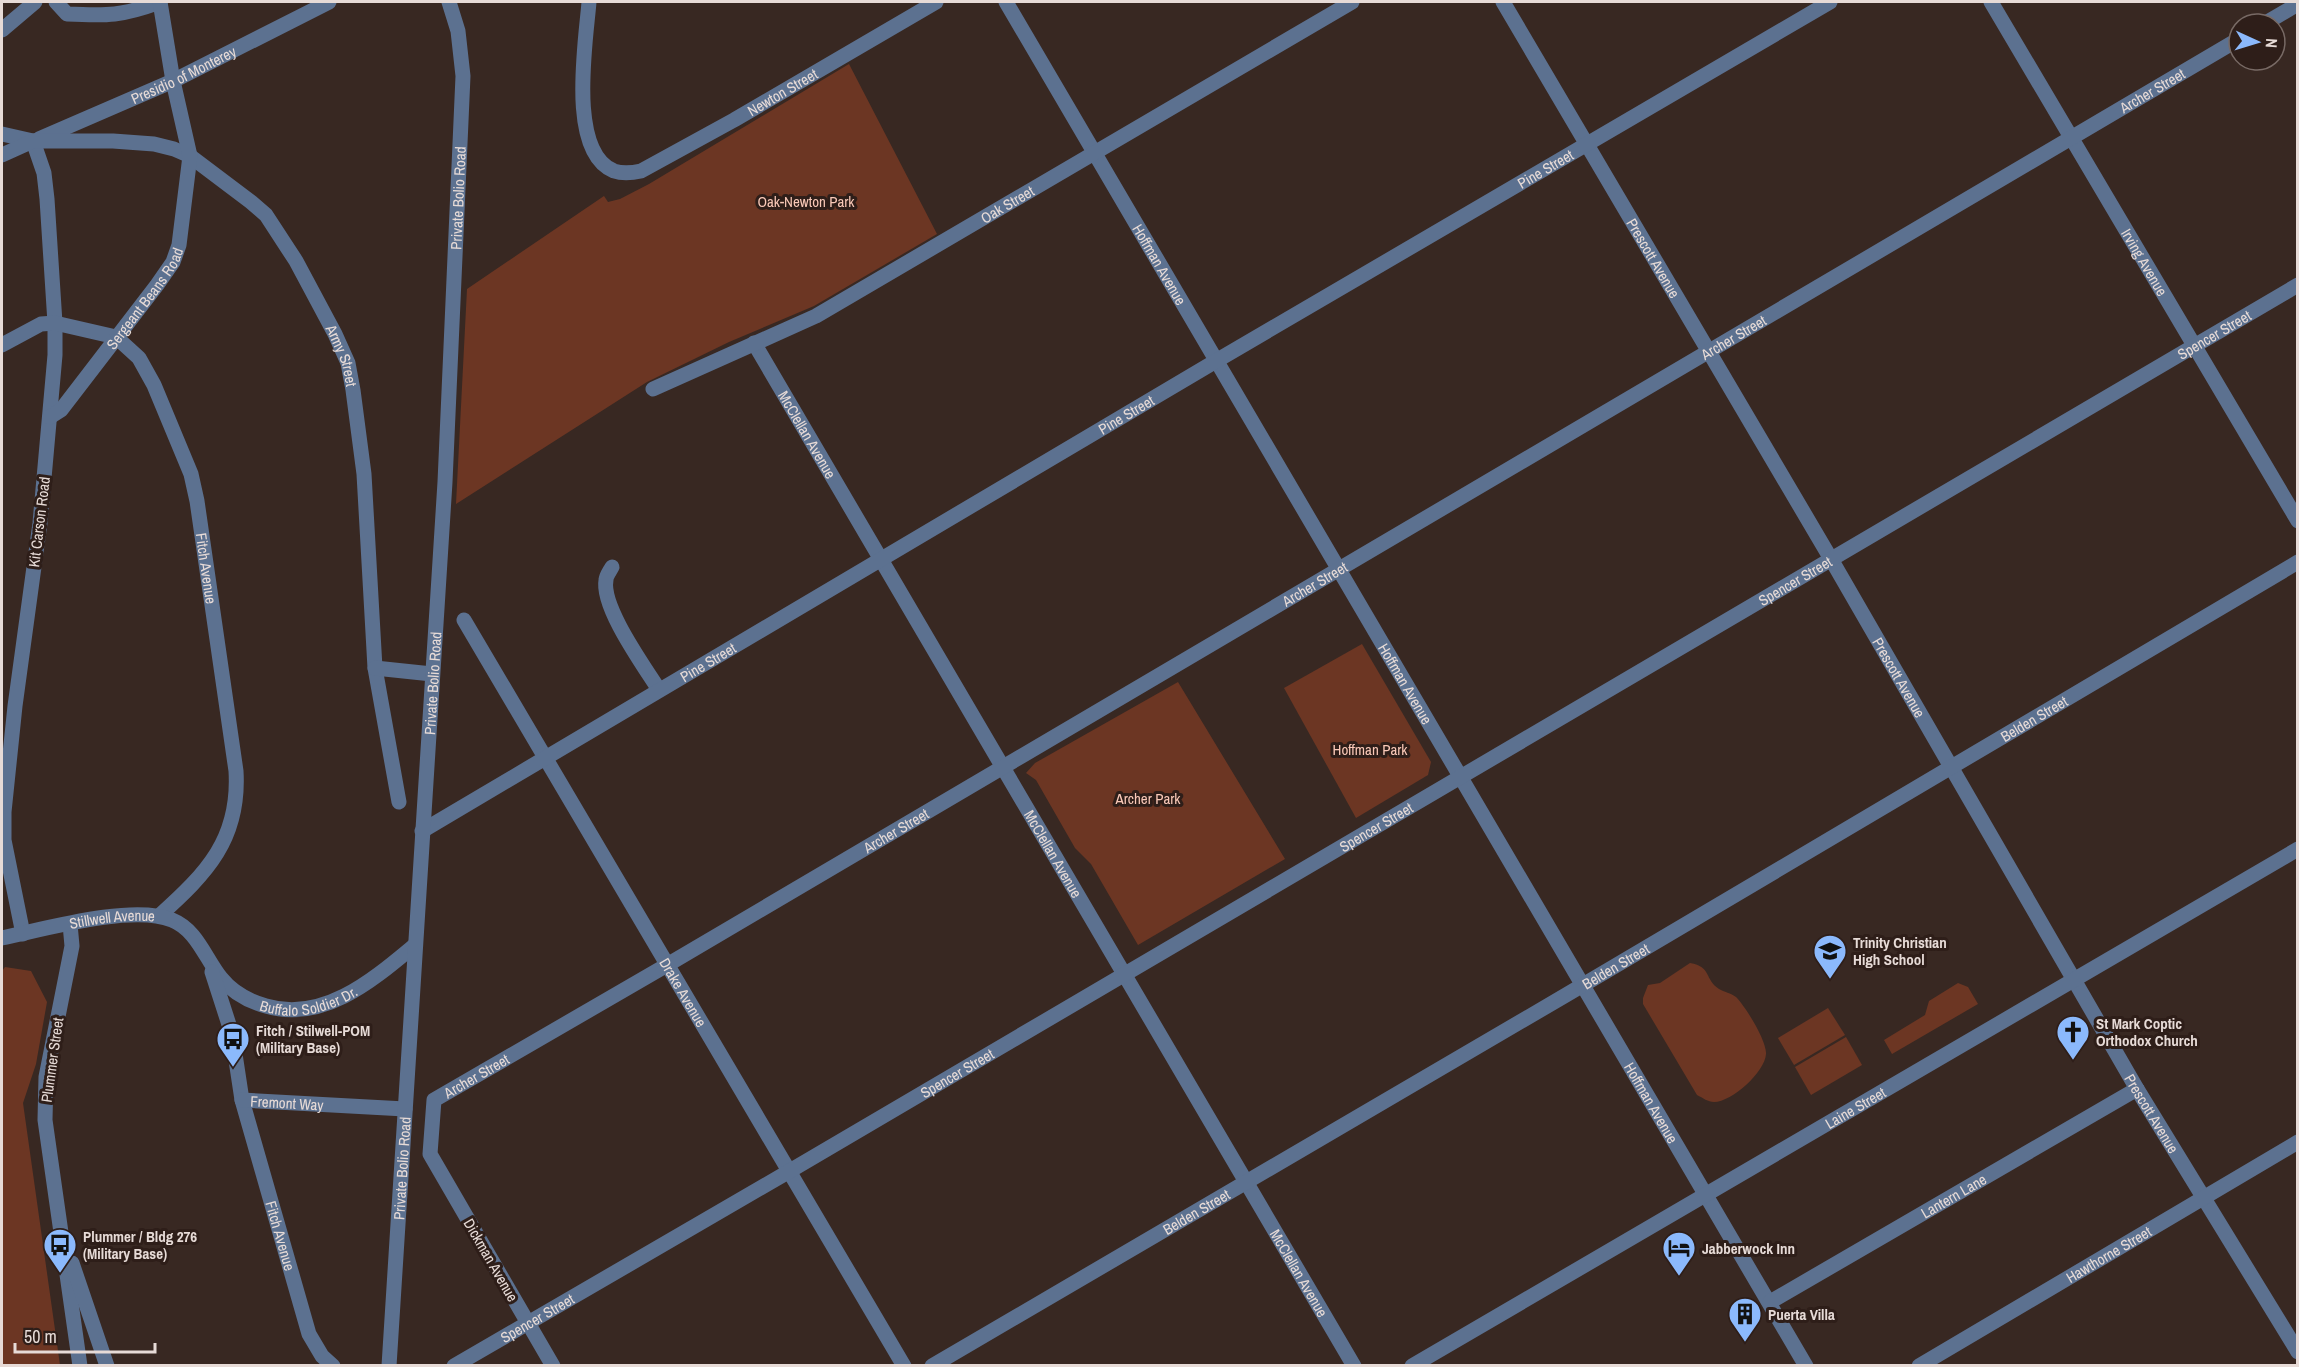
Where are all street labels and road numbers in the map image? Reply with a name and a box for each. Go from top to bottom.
street label: Presidio of Monterey [127,40,240,109]
street label: Newton Street [743,63,822,121]
street label: Archer Street [2115,63,2189,118]
street label: Pine Street [1513,144,1578,193]
street label: Private Bolio Road [445,146,470,250]
street label: Oak Street [976,180,1038,228]
street label: Prescott Avenue [1622,214,1686,302]
street label: Hoffman Avenue [1128,220,1192,309]
street label: Irving Avenue [2117,224,2173,300]
street label: Sergeant Beans Road [101,244,188,353]
street label: Spencer Street [2173,304,2255,364]
street label: Archer Street [1696,309,1770,365]
street label: Army Street [321,320,363,389]
street label: McClellan Avenue [774,387,842,482]
street label: Pine Street [1094,389,1158,439]
street label: Kit Carson Road [23,476,55,568]
street label: Fitch Avenue [191,531,222,605]
street label: Spencer Street [1754,550,1836,610]
street label: Archer Street [1277,556,1352,612]
street label: Private Bolio Road [418,631,446,736]
street label: Prescott Avenue [1868,633,1931,721]
street label: Pine Street [676,637,740,687]
street label: Hoffman Avenue [1374,639,1438,728]
street label: Belden Street [1996,690,2072,746]
street label: Spencer Street [1335,797,1417,857]
street label: Archer Street [858,803,933,858]
street label: McClellan Avenue [1020,806,1088,901]
street label: Stillwell Avenue [67,904,156,933]
street label: Belden Street [1578,937,1653,994]
street label: Drake Avenue [655,954,712,1031]
street label: Buffalo Soldier Dr. [258,981,361,1020]
street label: Plummer Street [36,1016,68,1104]
street label: Spencer Street [916,1043,998,1103]
street label: Archer Street [439,1048,513,1103]
street label: Hoffman Avenue [1620,1058,1684,1147]
street label: Prescott Avenue [2120,1070,2184,1157]
street label: Laine Street [1821,1081,1890,1133]
street label: Fremont Way [250,1090,325,1115]
street label: Private Bolio Road [388,1116,415,1221]
street label: Lantern Lane [1917,1168,1990,1223]
street label: Belden Street [1159,1183,1234,1239]
street label: Fitch Avenue [261,1198,301,1273]
street label: Dickman Avenue [459,1215,523,1306]
street label: Hawthorne Street [2062,1220,2155,1287]
street label: McClellan Avenue [1265,1225,1333,1321]
street label: Spencer Street [496,1288,578,1347]

